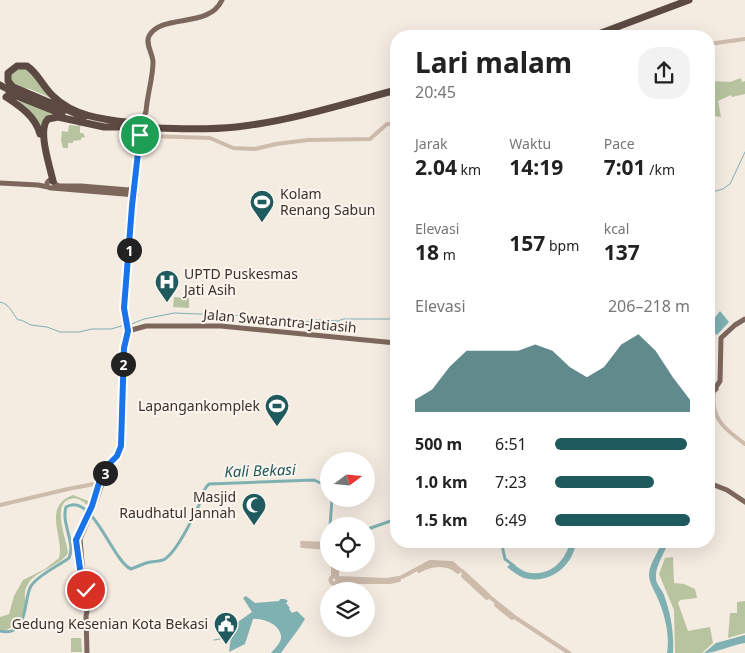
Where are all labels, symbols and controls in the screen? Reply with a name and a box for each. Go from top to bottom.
text: Lari malam [415,43,572,81]
button: share [638,47,690,99]
text: 20:45 [415,81,456,103]
pin [119,114,161,156]
icon: arrive [126,121,154,149]
text: Jarak [415,134,448,153]
text: Waktu [509,134,551,153]
text: Pace [604,134,635,153]
text: 2.04 [415,153,457,181]
text: 14:19 [509,153,563,181]
text: 7:01 [604,153,646,181]
text: km [457,160,481,179]
text: /km [646,160,675,179]
place label: Kolam Renang Sabun [280,184,375,219]
sports icon: Kolam Renang Sabun [249,189,275,223]
text: Elevasi [415,219,459,238]
text: kcal [604,219,629,238]
text: 157 [509,229,545,257]
text: bpm [545,236,579,255]
pin: 1 [116,238,142,262]
text: 18 [415,238,439,266]
text: 137 [604,238,640,266]
text: 1 [125,241,134,260]
text: m [439,245,456,264]
place label: UPTD Puskesmas Jati Asih [182,264,298,299]
hospital icon: UPTD Puskesmas Jati Asih [154,269,180,303]
text: Elevasi [415,295,466,317]
text: 206–218 m [608,295,690,317]
street label: Jalan Swatantra-Jatiasih [201,304,357,337]
pin: 2 [110,352,136,376]
text: 2 [119,355,128,374]
sports icon: Lapangankomplek [264,393,290,427]
place label: Lapangankomplek [138,396,261,415]
text: 500 m [415,433,462,455]
text: 6:51 [495,433,527,455]
north arrow [320,452,375,508]
map controls [320,452,375,637]
water label: Kali Bekasi [224,459,297,481]
pin: 3 [92,460,118,486]
text: 3 [101,464,110,483]
text: 1.0 km [415,471,467,493]
text: 7:23 [495,471,527,493]
place label: Masjid Raudhatul Jannah [119,487,236,522]
mosque icon: Masjid Raudhatul Jannah [241,492,267,526]
text: 1.5 km [415,509,467,531]
text: 6:49 [495,509,527,531]
button: locate [320,517,375,572]
pin [65,569,107,611]
icon: check [72,576,100,604]
button: layers [320,582,375,637]
public building icon: Gedung Kesenian Kota Bekasi [213,611,239,645]
place label: Gedung Kesenian Kota Bekasi [12,614,208,633]

